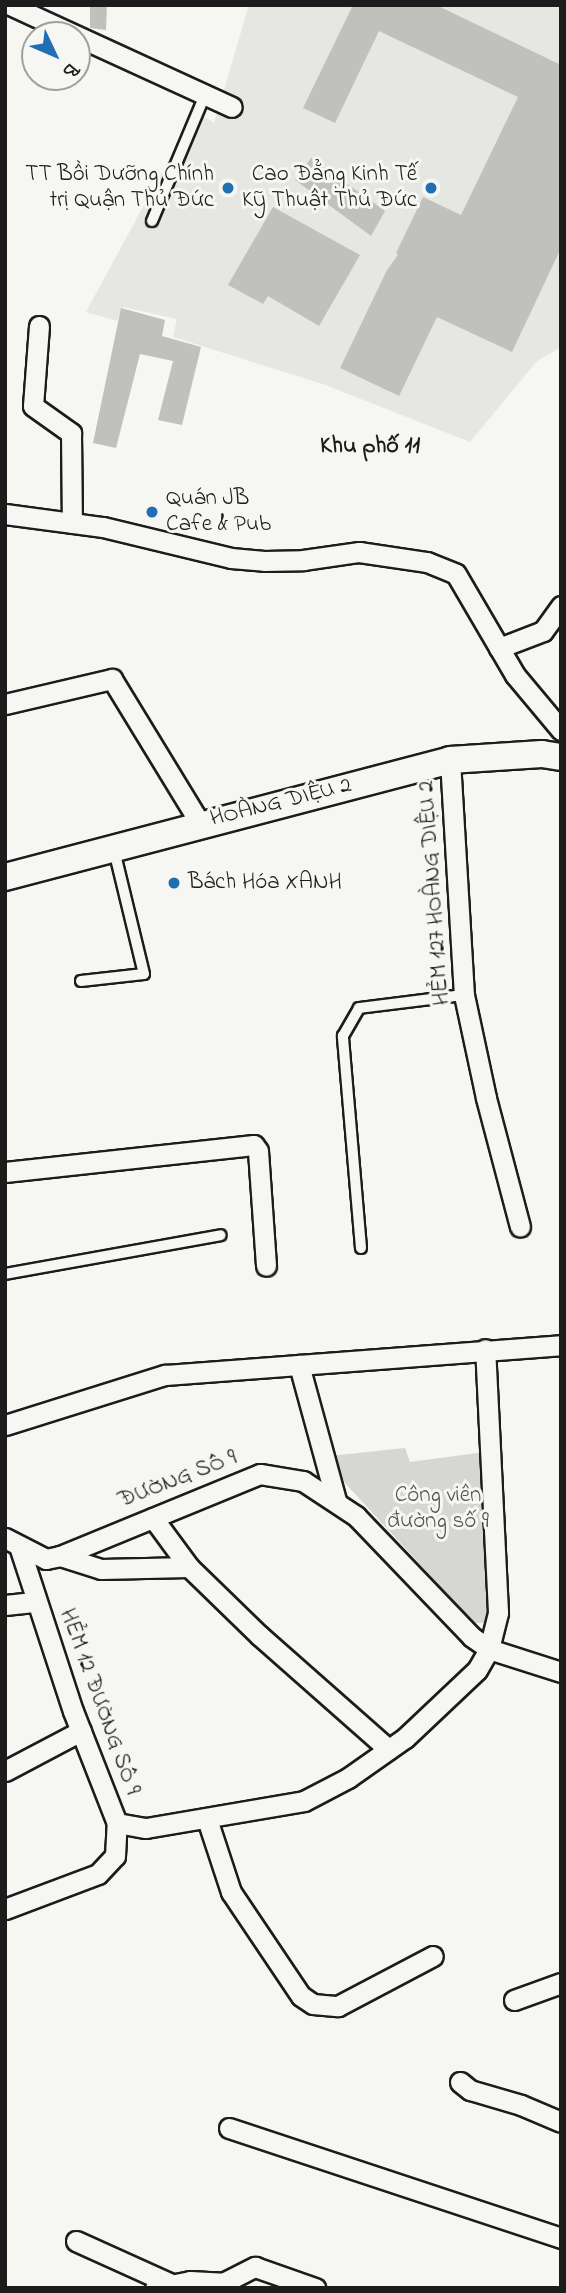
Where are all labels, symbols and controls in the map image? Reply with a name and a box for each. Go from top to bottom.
north arrow [21,21,91,91]
text: B [56,56,84,84]
place label: TT Bồi Dưỡng Chính trị Quận Thủ Đức [25,161,214,215]
place label: Cao Đẳng Kinh Tế Kỹ Thuật Thủ Đức [242,161,417,215]
marker: TT Bồi Dưỡng Chính trị Quận Thủ Đức [220,180,236,196]
marker: Cao Đẳng Kinh Tế Kỹ Thuật Thủ Đức [423,180,439,196]
district label: Khu phố 11 [320,433,420,461]
place label: Quán JB Cafe & Pub [166,485,271,539]
marker: Quán JB Cafe & Pub [144,504,160,520]
street label: HOÀNG DIỆU 2 [208,772,354,834]
street label: HẺM 127 HOÀNG DIỆU 2 [413,780,457,1006]
place label: Bách Hóa XANH [188,869,342,897]
marker: Bách Hóa XANH [166,875,182,891]
street label: ĐƯỜNG SỐ 9 [115,1445,241,1515]
park label: Công viên đường số 9 [387,1482,489,1536]
street label: HẺM 12 ĐƯỜNG SỐ 9 [52,1605,146,1799]

